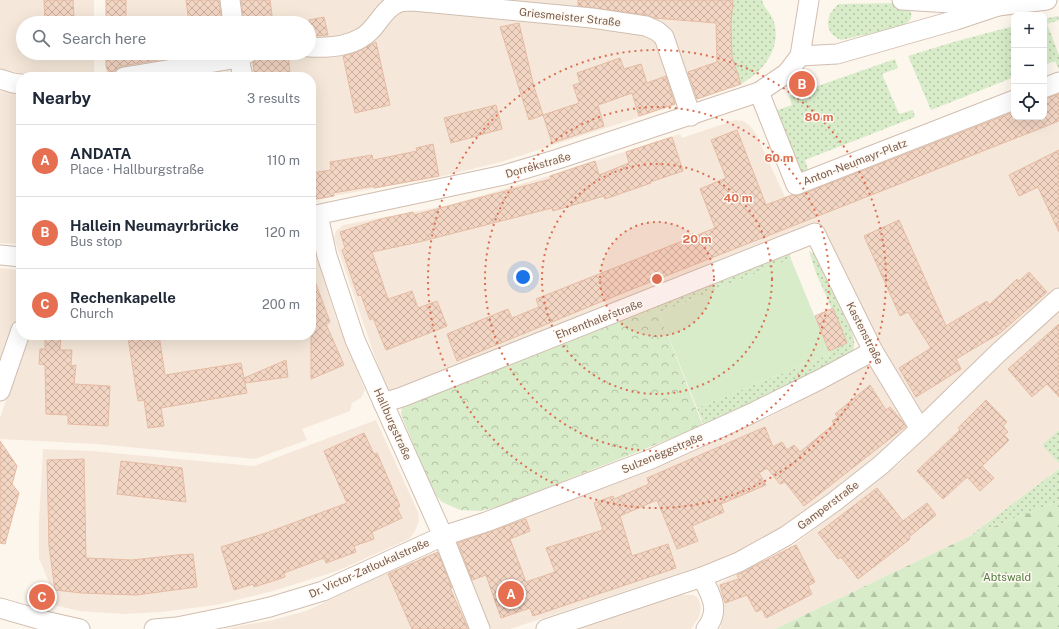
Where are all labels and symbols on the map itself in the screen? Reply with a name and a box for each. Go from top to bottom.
street label: Griesmeister Straße [518,6,622,28]
pin: B [789,69,815,99]
text: 80 m [804,110,834,124]
street label: Anton-Neumayr-Platz [801,137,909,187]
street label: Dorrekstraße [504,150,572,180]
text: 60 m [764,151,794,165]
text: 40 m [723,191,753,205]
text: 20 m [683,232,712,246]
your location [513,267,533,287]
centre of rings [650,272,664,286]
street label: Ehrenthalerstraße [554,297,644,341]
street label: Kastenstraße [844,300,886,366]
street label: Hallburgstraße [372,386,414,462]
street label: Sulzeneggstraße [620,430,704,476]
street label: Gamperstraße [795,478,861,532]
street label: Dr. Victor-Zatloukalstraße [307,536,431,600]
park label: Abtswald [983,571,1031,583]
pin: A [498,579,524,609]
pin: C [29,582,55,612]

